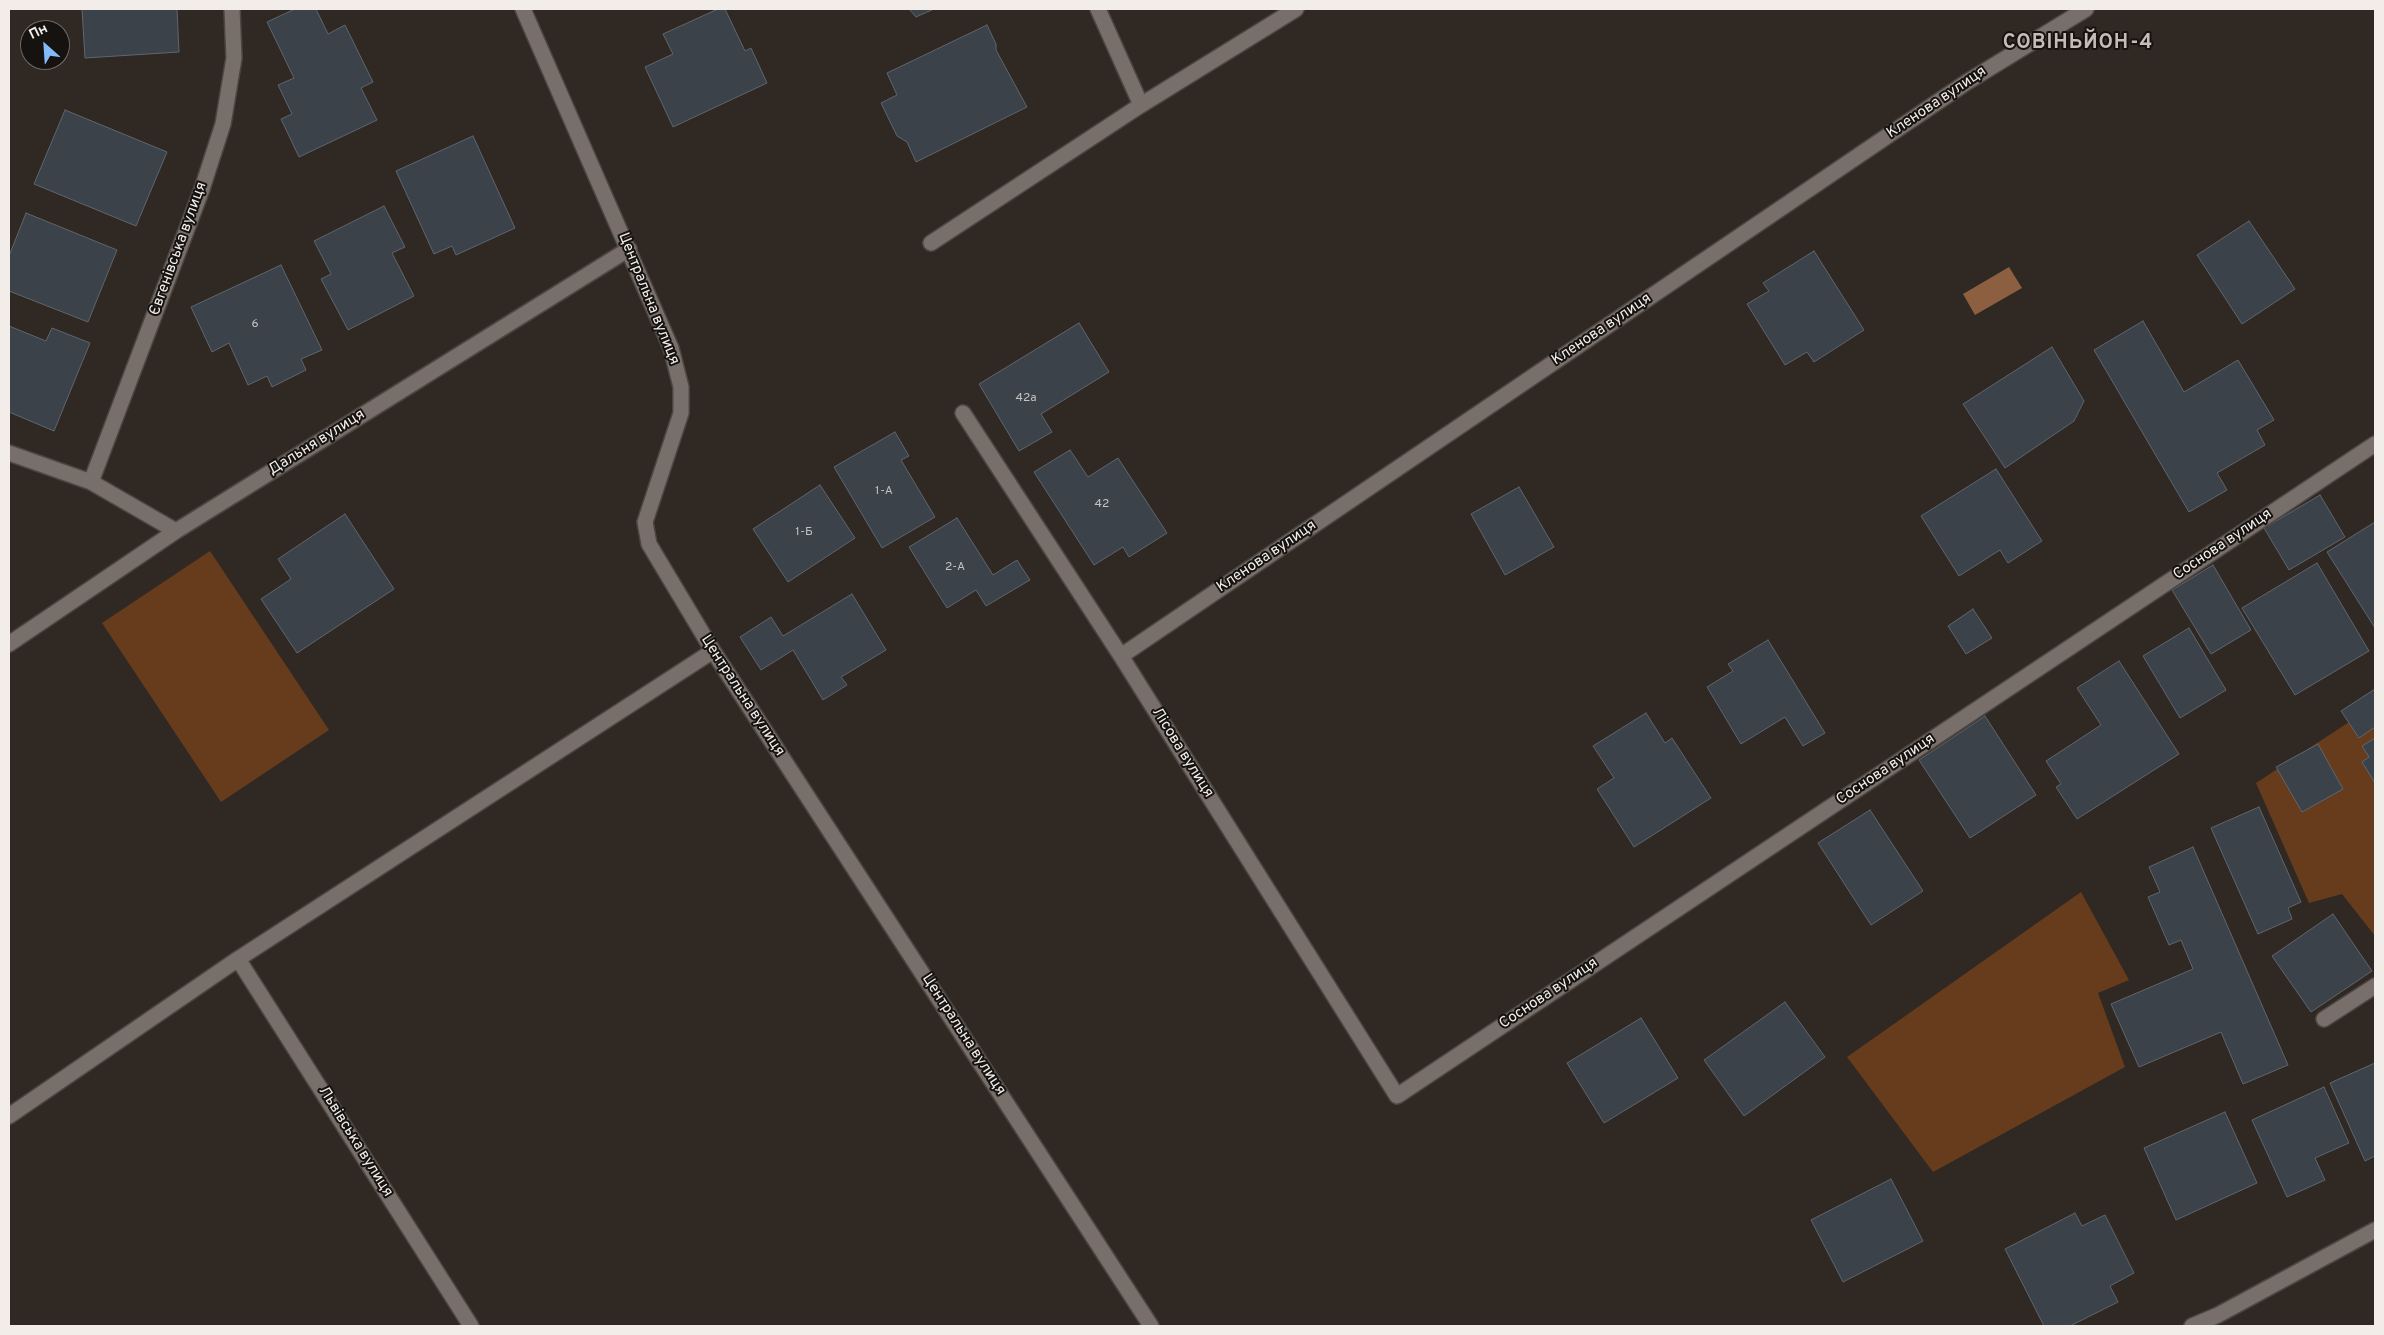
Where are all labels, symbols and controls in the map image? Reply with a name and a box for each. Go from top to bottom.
north arrow [20,20,70,70]
text: Пн [26,20,51,44]
district label: СОВІНЬЙОН-4 [2001,32,2155,56]
street label: Кленова вулиця [1884,63,1990,143]
street label: Євгенівська вулиця [146,180,212,318]
street label: Центральна вулиця [613,230,683,368]
street label: Кленова вулиця [1549,290,1655,370]
house number: 6 [251,318,259,332]
house number: 42а [1015,392,1037,406]
street label: Дальня вулиця [265,406,369,480]
house number: 1-А [875,485,893,499]
house number: 42 [1095,498,1109,512]
street label: Соснова вулиця [2170,505,2276,585]
street label: Кленова вулиця [1214,517,1320,597]
house number: 1-Б [795,526,813,540]
house number: 2-А [945,561,965,575]
street label: Центральна вулиця [696,632,788,760]
street label: Лісова вулиця [1147,705,1217,801]
street label: Соснова вулиця [1833,730,1939,810]
street label: Соснова вулиця [1496,954,1602,1034]
street label: Центральна вулиця [917,971,1009,1099]
street label: Львівська вулиця [314,1083,396,1201]

